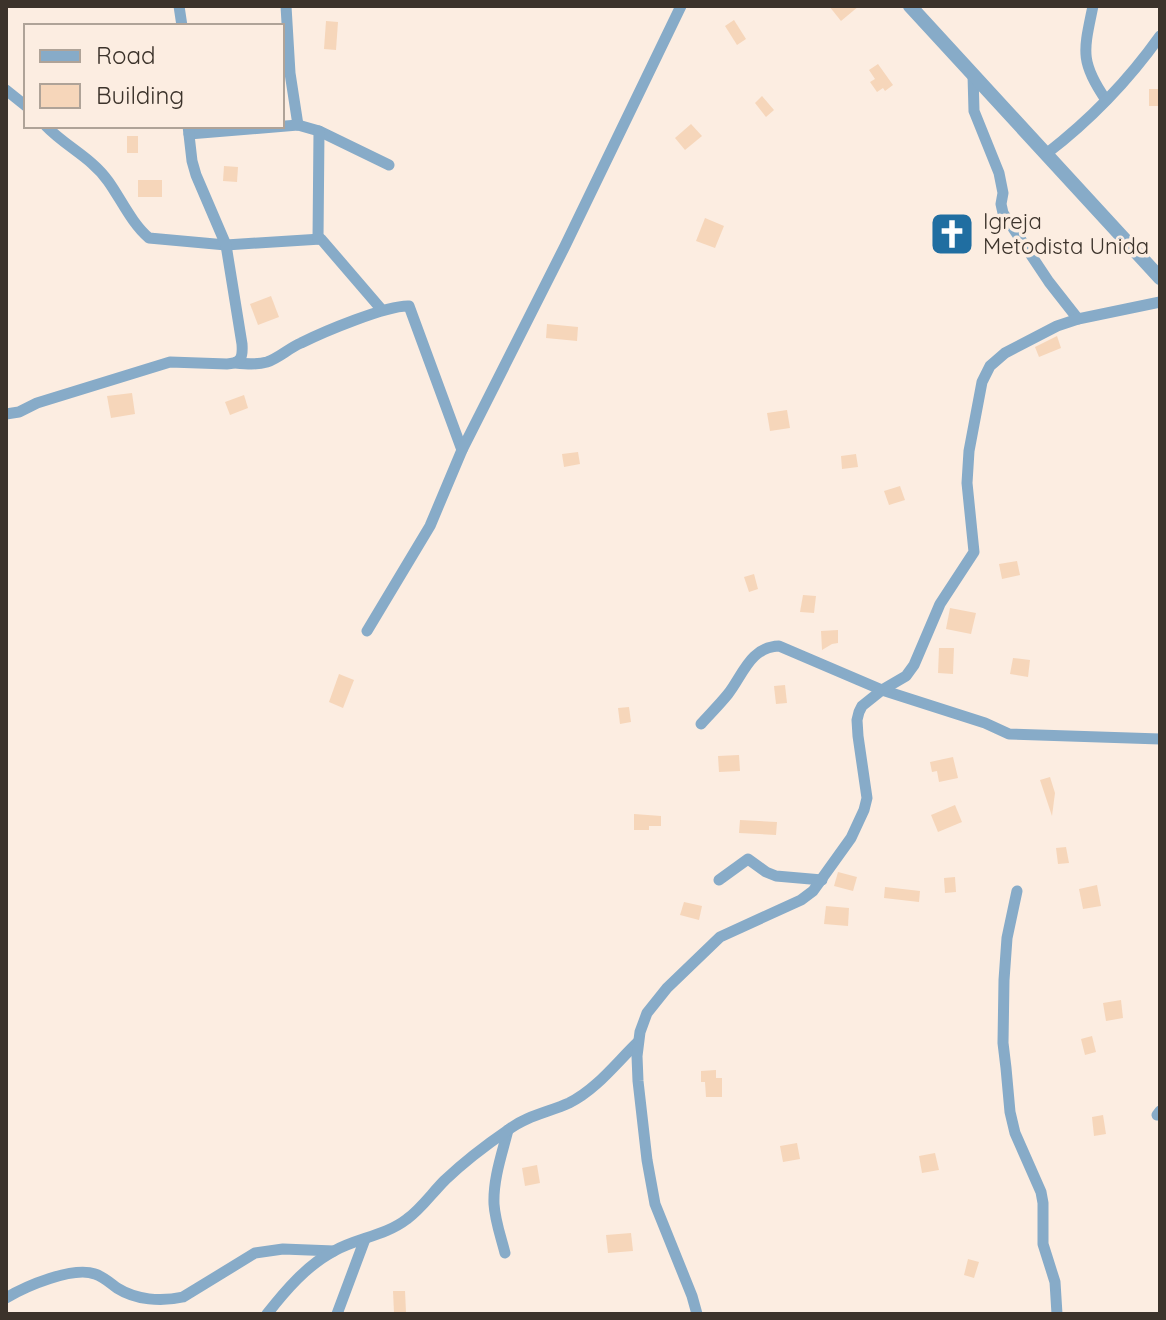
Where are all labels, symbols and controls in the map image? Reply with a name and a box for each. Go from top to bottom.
legend [24,24,284,128]
text: Road [96,40,156,70]
text: Building [96,80,184,110]
place label: Igreja Metodista Unida [983,207,1149,260]
church icon: Igreja Metodista Unida [928,210,976,258]

